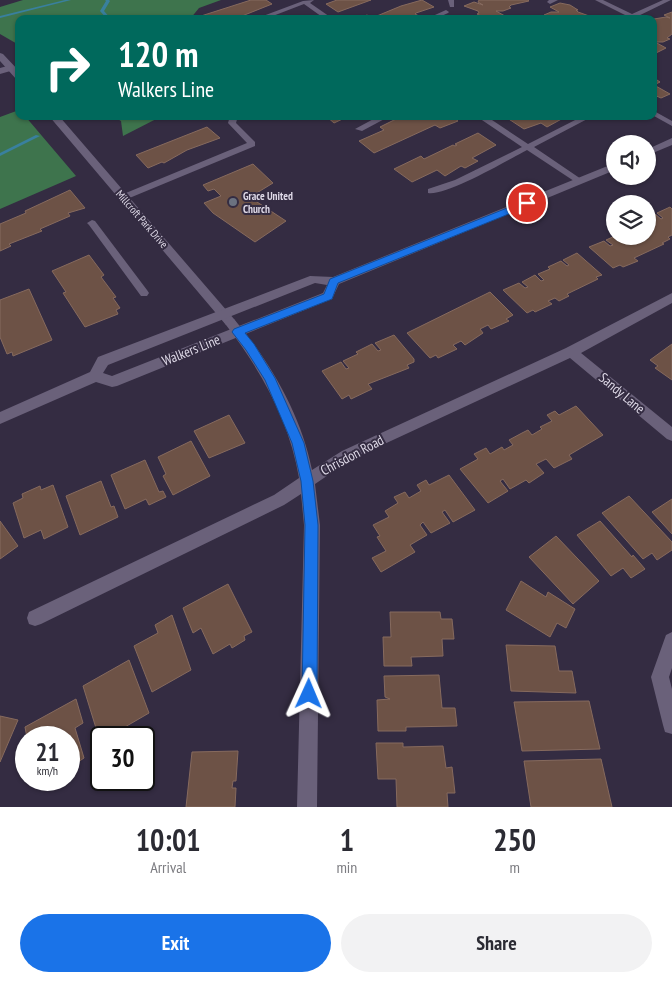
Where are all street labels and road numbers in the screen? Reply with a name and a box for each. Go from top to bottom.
street label: Millcroft Park Drive [113,187,171,251]
street label: Walkers Line [159,330,223,370]
street label: Sandy Lane [595,368,649,418]
street label: Chrisdon Road [317,431,387,479]

